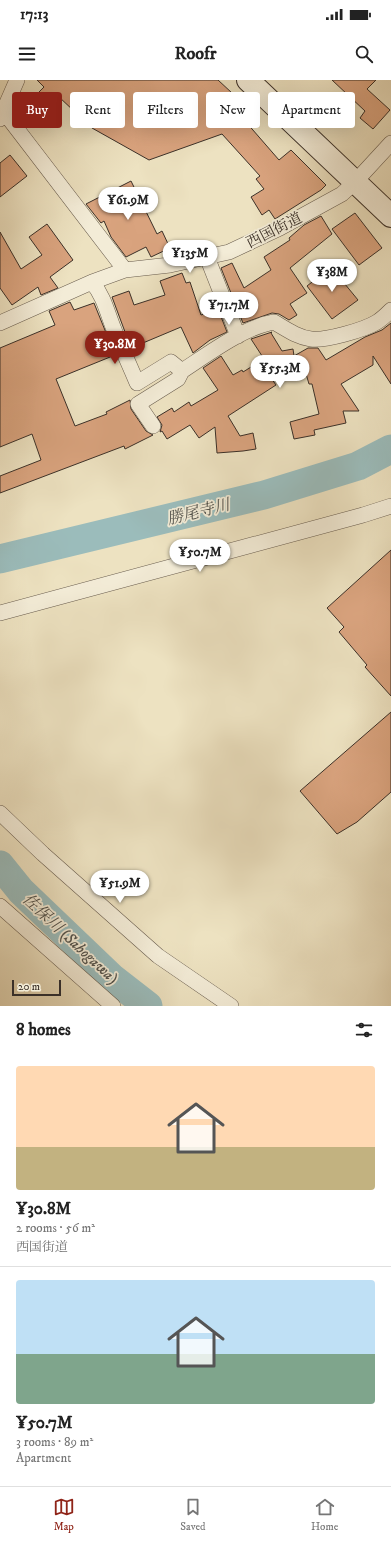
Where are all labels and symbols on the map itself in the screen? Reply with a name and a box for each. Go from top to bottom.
pin: ¥61.9M [95,187,161,221]
street label: 西国街道 [243,208,305,253]
pin: ¥135M [162,240,218,274]
pin: ¥38M [308,259,356,293]
pin: ¥71.7M [196,292,262,326]
pin: ¥30.8M [82,331,148,365]
pin: ¥55.3M [247,355,313,389]
water label: 勝尾寺川 [165,494,234,529]
pin: ¥50.7M [167,539,233,573]
pin: ¥51.9M [87,870,153,904]
water label: 佐保川 (Sahogawa) [18,889,122,988]
scale bar [12,978,61,997]

